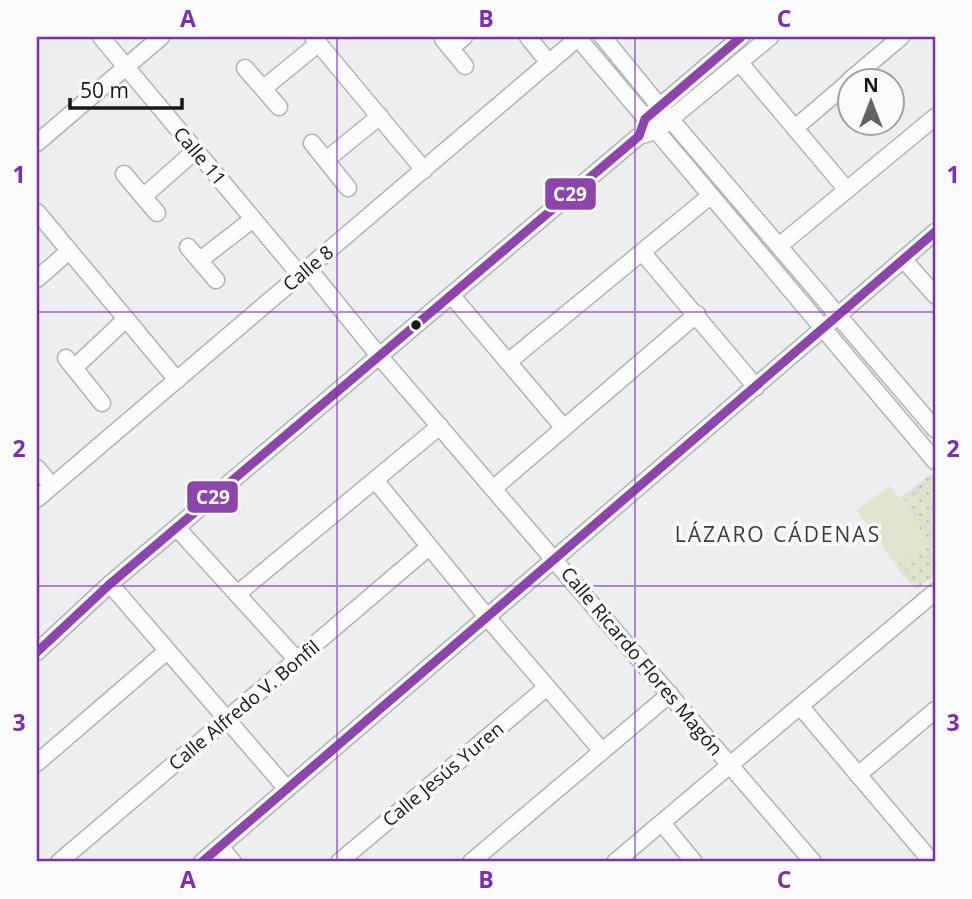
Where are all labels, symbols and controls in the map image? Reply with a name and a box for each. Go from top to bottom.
text: A [180,2,196,34]
text: B [478,2,494,34]
text: C [777,2,791,34]
scale bar [70,66,182,110]
north arrow [836,66,906,136]
text: N [863,72,879,98]
text: 50 m [80,76,129,104]
street label: Calle 11 [168,121,232,191]
text: 1 [12,158,26,190]
text: 1 [946,158,960,190]
line badge: C29 [544,177,597,211]
text: C29 [553,181,587,207]
street label: Calle 8 [277,239,339,297]
unlabelled marker [409,318,423,332]
text: 2 [12,432,26,464]
text: 2 [946,432,960,464]
line badge: C29 [186,480,239,514]
text: C29 [196,484,230,510]
district label: LÁZARO CÁDENAS [675,520,881,548]
street label: Calle Ricardo Flores Magón [555,561,729,761]
street label: Calle Alfredo V. Bonfil [163,634,325,776]
text: 3 [12,706,26,738]
text: 3 [946,706,960,738]
street label: Calle Jesús Yuren [377,716,509,832]
text: A [180,863,196,895]
text: B [478,863,494,895]
text: C [777,863,791,895]

